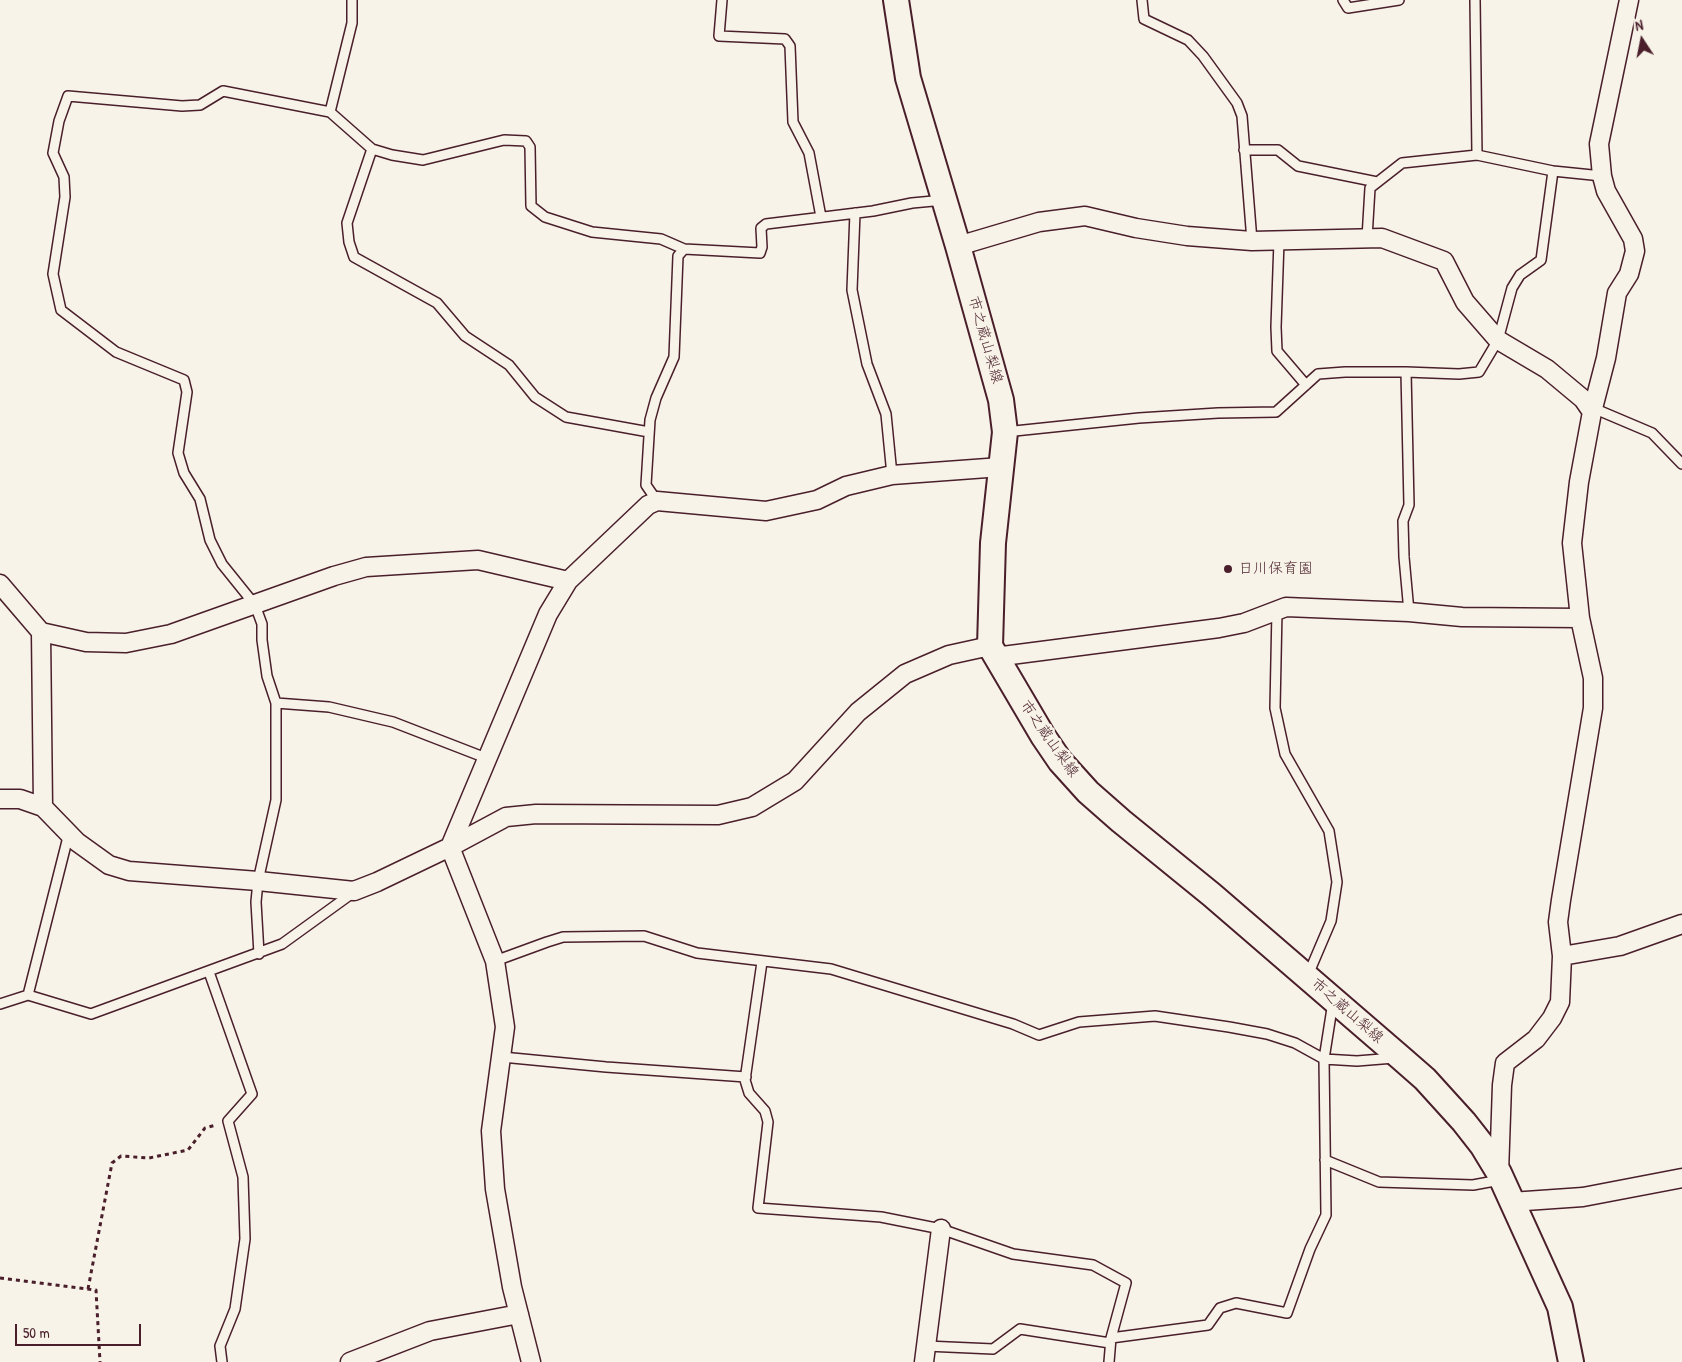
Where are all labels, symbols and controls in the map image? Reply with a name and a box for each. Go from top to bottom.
north arrow [1617,15,1667,65]
text: N [1634,15,1645,35]
street label: 市之蔵山梨線 [964,294,1006,386]
place label: 日川保育園 [1238,560,1313,578]
marker: 日川保育園 [1222,563,1234,575]
street label: 市之蔵山梨線 [1016,697,1082,781]
street label: 市之蔵山梨線 [1307,975,1387,1047]
scale bar [18,1314,144,1346]
text: 50 m [23,1322,50,1343]

